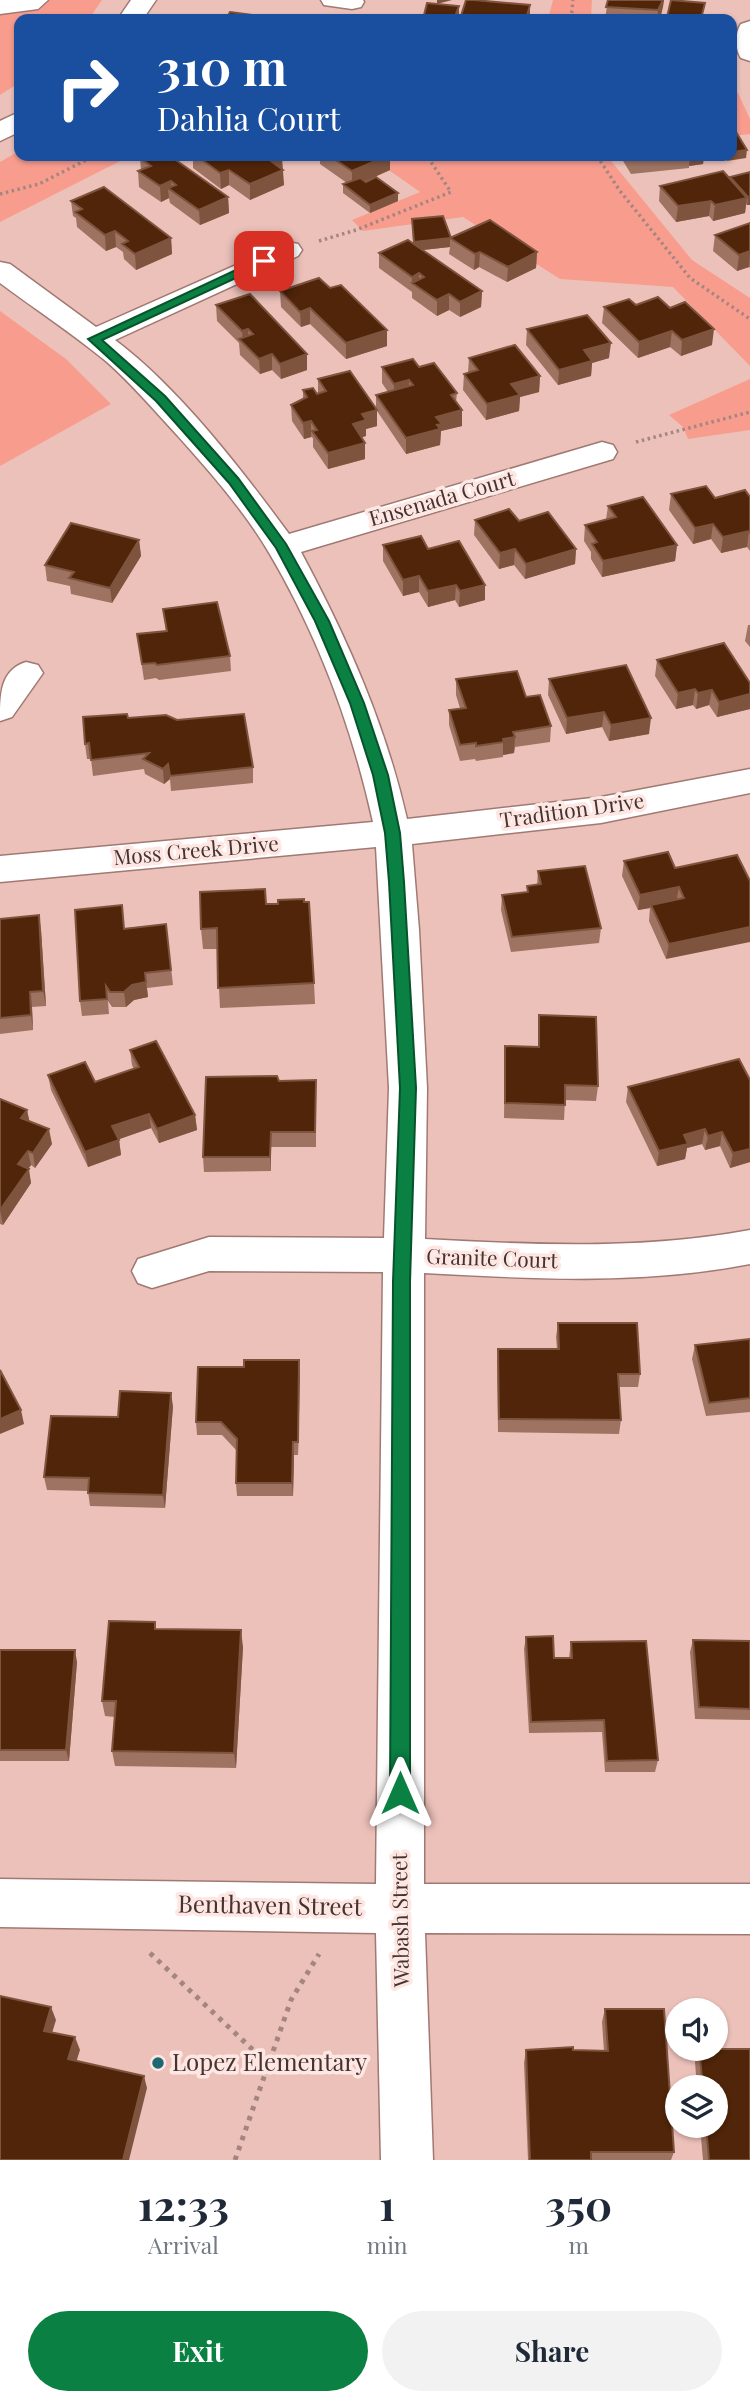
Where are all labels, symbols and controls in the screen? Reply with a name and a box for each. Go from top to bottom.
text: 310 m [157,33,287,98]
icon: right [42,42,133,133]
text: Dahlia Court [157,96,341,139]
pin [234,231,294,291]
icon: arrive [245,242,283,280]
street label: Ensenada Court [365,463,518,531]
street label: Tradition Drive [498,785,646,833]
street label: Moss Creek Drive [112,828,280,870]
street label: Granite Court [426,1241,559,1273]
position arrow [363,1756,437,1830]
street label: Wabash Street [384,1852,414,1988]
street label: Benthaven Street [178,1886,363,1922]
map controls [665,1998,728,2138]
button: sound [665,1998,728,2061]
place label: Lopez Elementary [172,2045,367,2077]
marker: Lopez Elementary [150,2055,166,2071]
button: layers [665,2075,728,2138]
text: 12:33 [138,2176,229,2232]
text: 1 [379,2176,395,2232]
text: 350 [545,2176,612,2232]
text: Arrival [148,2229,219,2260]
text: min [367,2229,408,2260]
text: m [569,2229,589,2260]
button: Exit [28,2311,368,2391]
button: Share [382,2311,722,2391]

